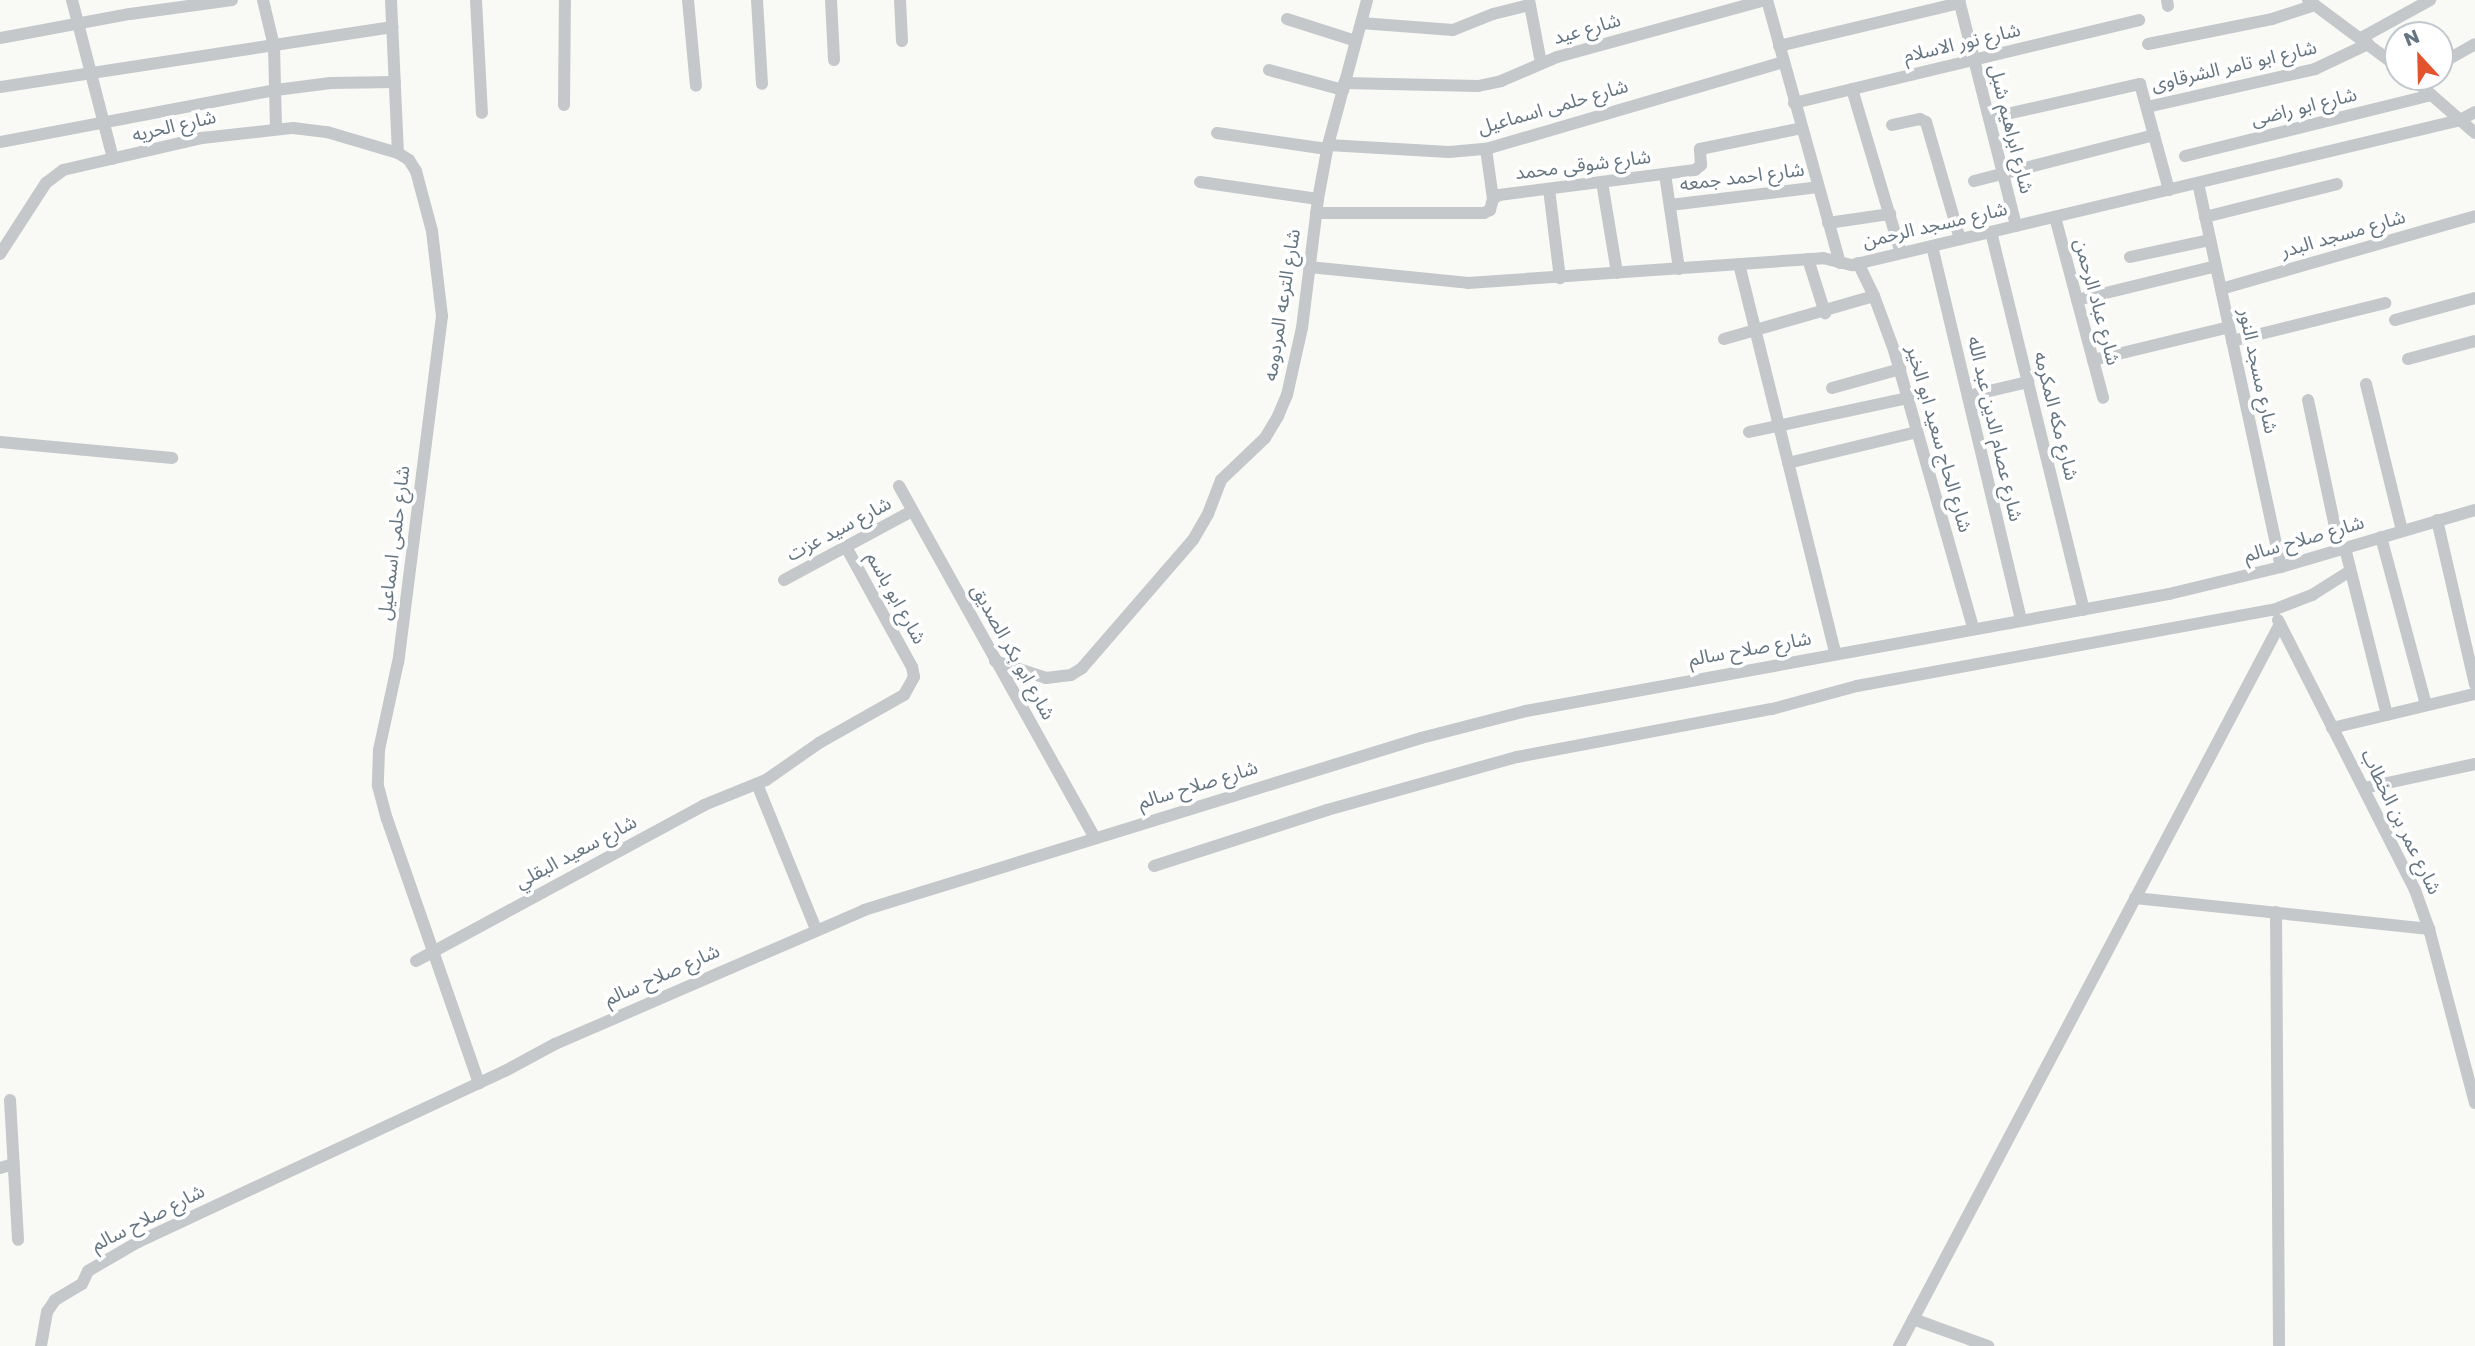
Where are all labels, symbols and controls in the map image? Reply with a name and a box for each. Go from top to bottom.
street label: شارع عيد [1551,9,1623,49]
street label: شارع نور الاسلام [1901,18,2023,68]
north arrow [2384,21,2454,91]
text: N [2400,23,2423,53]
street label: شارع ابو تامر الشرقاوى [2149,36,2319,96]
street label: شارع ابراهيم شبل [1984,62,2038,196]
street label: شارع حلمى اسماعيل [1475,75,1631,139]
street label: شارع ابو راضى [2249,83,2359,131]
street label: شارع الحريه [130,105,218,147]
street label: شارع شوقى محمد [1514,145,1652,185]
street label: شارع احمد جمعه [1678,158,1806,196]
street label: شارع مسجد الرحمن [1860,197,2010,253]
street label: شارع مسجد البدر [2278,205,2408,263]
street label: شارع الترعه المردومه [1259,227,1305,383]
street label: شارع عباد الرحمن [2069,236,2125,368]
street label: شارع مسجد النور [2234,306,2282,436]
street label: شارع عصام الدين عبد الله [1963,334,2027,524]
street label: شارع الحاج سعيد ابو الخير [1901,343,1977,535]
street label: شارع مكه المكرمه [2029,349,2083,483]
street label: شارع حلمى اسماعيل [373,464,415,622]
street label: شارع سيد عزت [783,492,895,566]
street label: شارع صلاح سالم [2241,511,2367,567]
street label: شارع ابو باسم [861,548,931,648]
street label: شارع ابو بكر الصديق [966,580,1060,724]
street label: شارع صلاح سالم [1687,627,1813,671]
street label: شارع عمر بن الخطاب [2356,746,2446,898]
street label: شارع صلاح سالم [1135,756,1261,814]
street label: شارع سعيد البقلي [511,810,641,894]
street label: شارع صلاح سالم [601,939,723,1011]
street label: شارع صلاح سالم [88,1180,208,1256]

